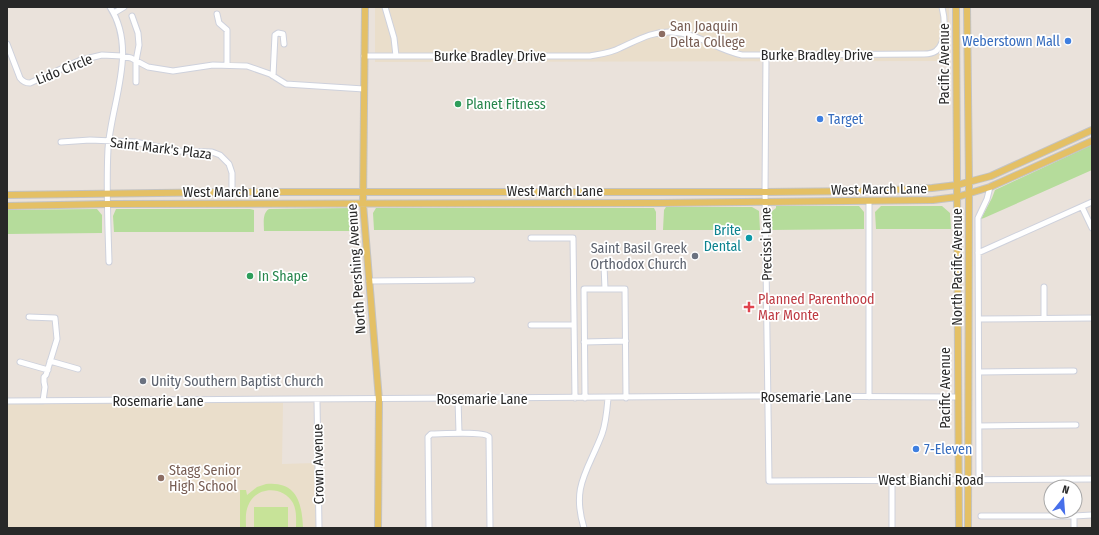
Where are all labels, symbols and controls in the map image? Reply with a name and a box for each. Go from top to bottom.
place label: San Joaquin Delta College [670,18,745,51]
street label: Pacific Avenue [936,23,953,105]
marker: San Joaquin Delta College [657,29,667,39]
place label: Weberstown Mall [962,33,1060,50]
marker: Weberstown Mall [1063,36,1073,46]
street label: Burke Bradley Drive [761,47,873,64]
street label: Burke Bradley Drive [434,48,546,65]
street label: Lido Circle [33,50,95,89]
place label: Planet Fitness [466,96,546,113]
marker: Planet Fitness [453,99,463,109]
place label: Target [828,111,864,128]
marker: Target [815,114,825,124]
street label: Saint Mark's Plaza [109,134,213,163]
street label: West March Lane [831,180,927,199]
street label: West March Lane [507,183,603,200]
street label: West March Lane [183,184,279,201]
street label: North Pershing Avenue [343,203,370,335]
street label: Precissi Lane [757,207,776,281]
street label: North Pacific Avenue [949,208,966,326]
place label: Brite Dental [704,222,741,255]
marker: Brite Dental [744,233,754,243]
place label: Saint Basil Greek Orthodox Church [590,240,687,273]
marker: Saint Basil Greek Orthodox Church [690,251,700,261]
place label: In Shape [258,268,308,285]
marker: In Shape [245,271,255,281]
place label: Planned Parenthood Mar Monte [758,291,875,324]
marker: Planned Parenthood Mar Monte [743,301,755,313]
street label: Pacific Avenue [937,347,954,429]
place label: Unity Southern Baptist Church [151,373,324,390]
marker: Unity Southern Baptist Church [138,376,148,386]
street label: Rosemarie Lane [760,389,852,406]
street label: Rosemarie Lane [436,391,528,408]
street label: Rosemarie Lane [112,393,204,410]
street label: Crown Avenue [309,423,328,504]
place label: 7-Eleven [924,441,972,458]
marker: 7-Eleven [911,444,921,454]
place label: Stagg Senior High School [169,462,241,495]
street label: West Bianchi Road [878,472,984,489]
marker: Stagg Senior High School [156,473,166,483]
north arrow [1043,479,1083,519]
text: N [1061,483,1071,497]

